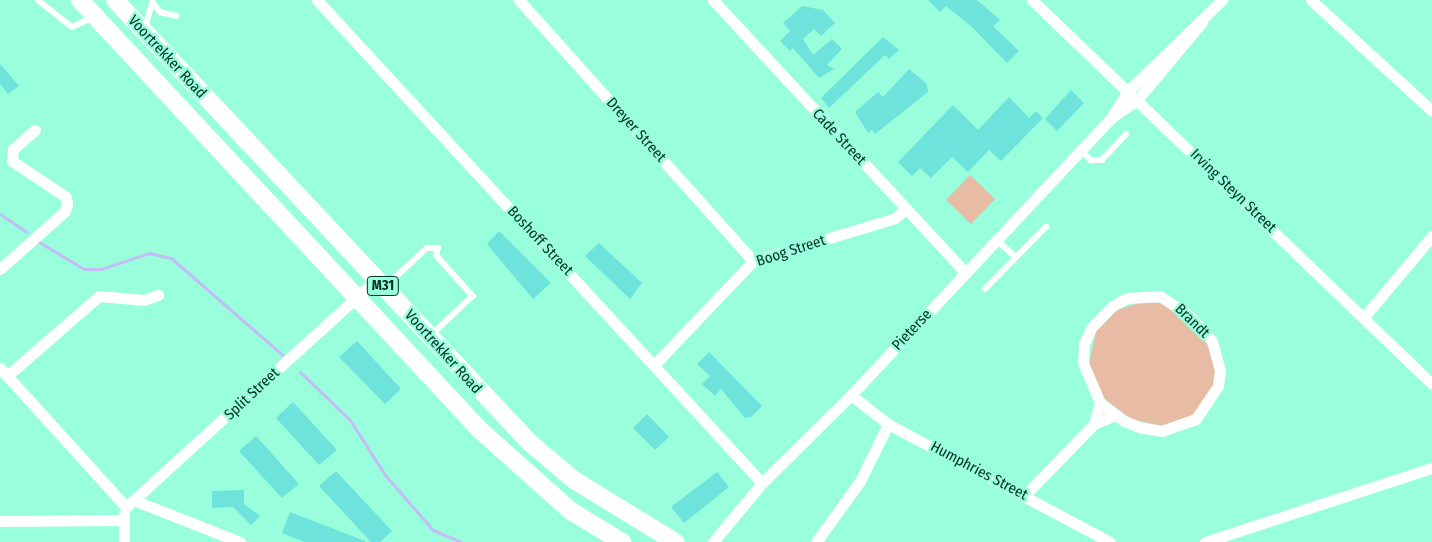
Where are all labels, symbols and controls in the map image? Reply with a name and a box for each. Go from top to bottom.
street label: Voortrekker Road [124,12,210,102]
street label: Dreyer Street [602,94,670,166]
street label: Cade Street [808,105,870,169]
street label: Irving Steyn Street [1186,145,1280,237]
street label: Boshoff Street [503,203,577,279]
street label: Boog Street [754,231,828,271]
road number: M31 [367,274,399,298]
street label: Brandt [1171,300,1213,342]
street label: Voortrekker Road [401,306,485,398]
street label: Pieterse [888,306,936,354]
street label: Split Street [221,364,283,424]
street label: Humphries Street [927,438,1031,504]

